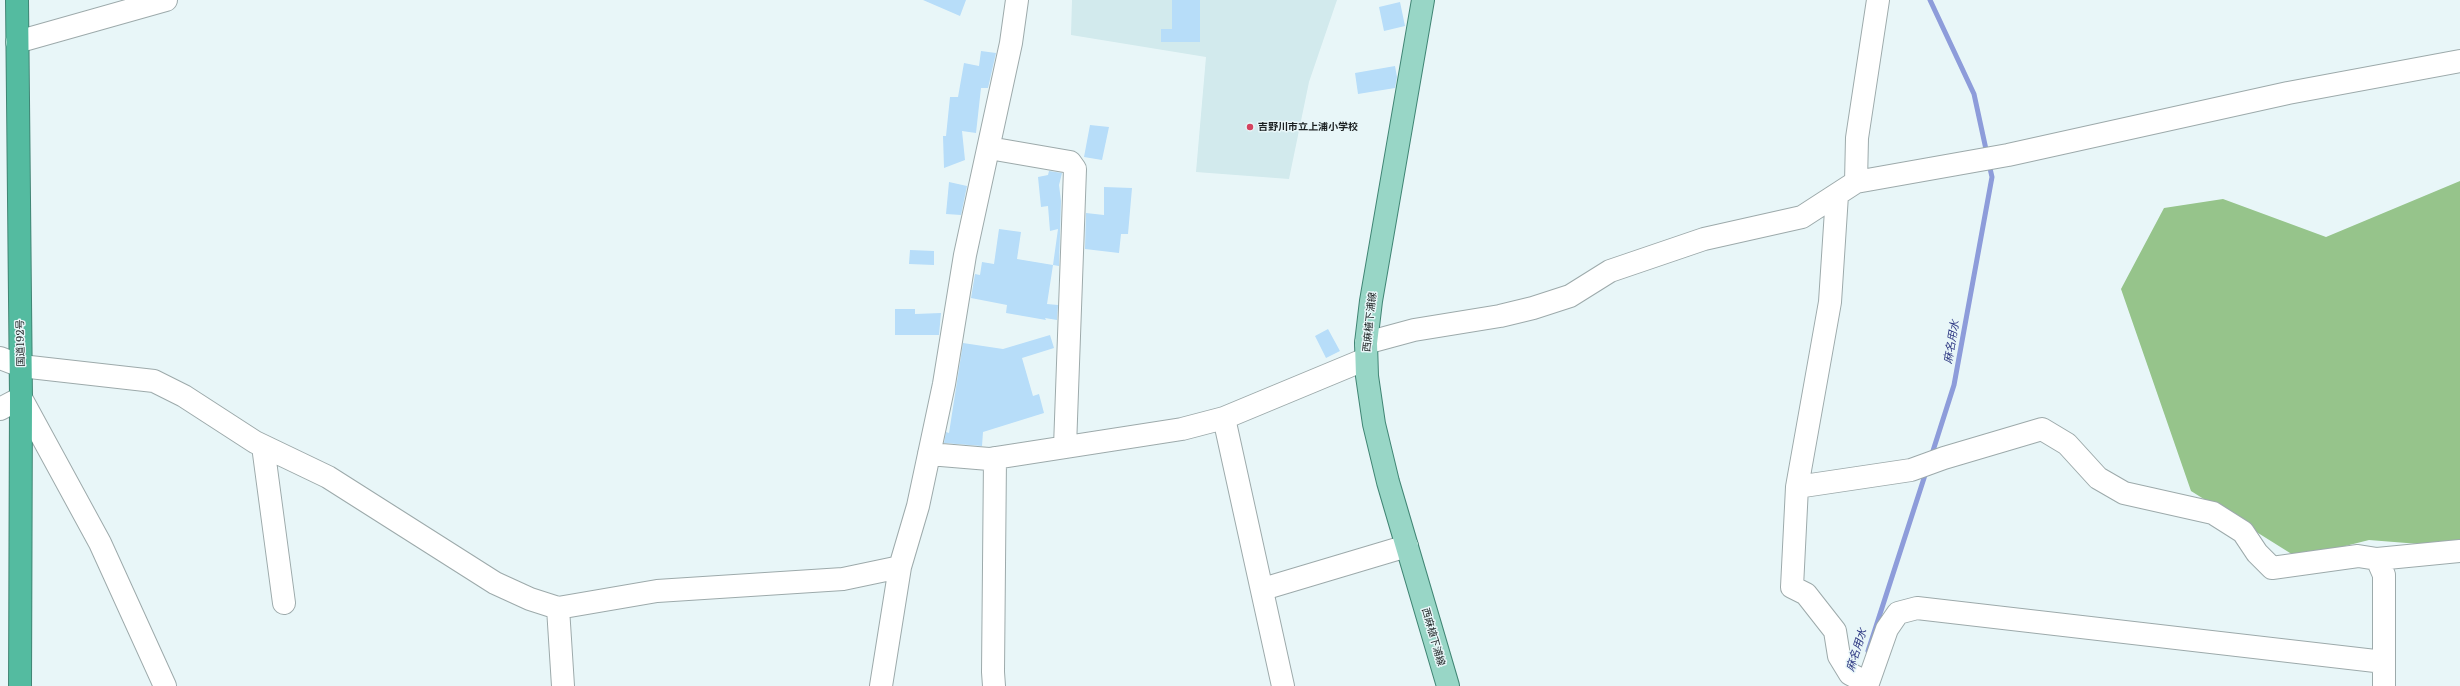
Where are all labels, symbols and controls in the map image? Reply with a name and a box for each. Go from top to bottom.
place label: 吉野川市立上浦小学校 [1258,121,1358,133]
marker: 吉野川市立上浦小学校 [1245,122,1255,132]
street label: 西麻植下浦線 [1361,292,1379,352]
street label: 国道192号 [15,319,27,367]
water label: 麻名用水 [1942,319,1962,365]
street label: 西麻植下浦線 [1419,607,1447,667]
water label: 麻名用水 [1844,627,1870,673]

